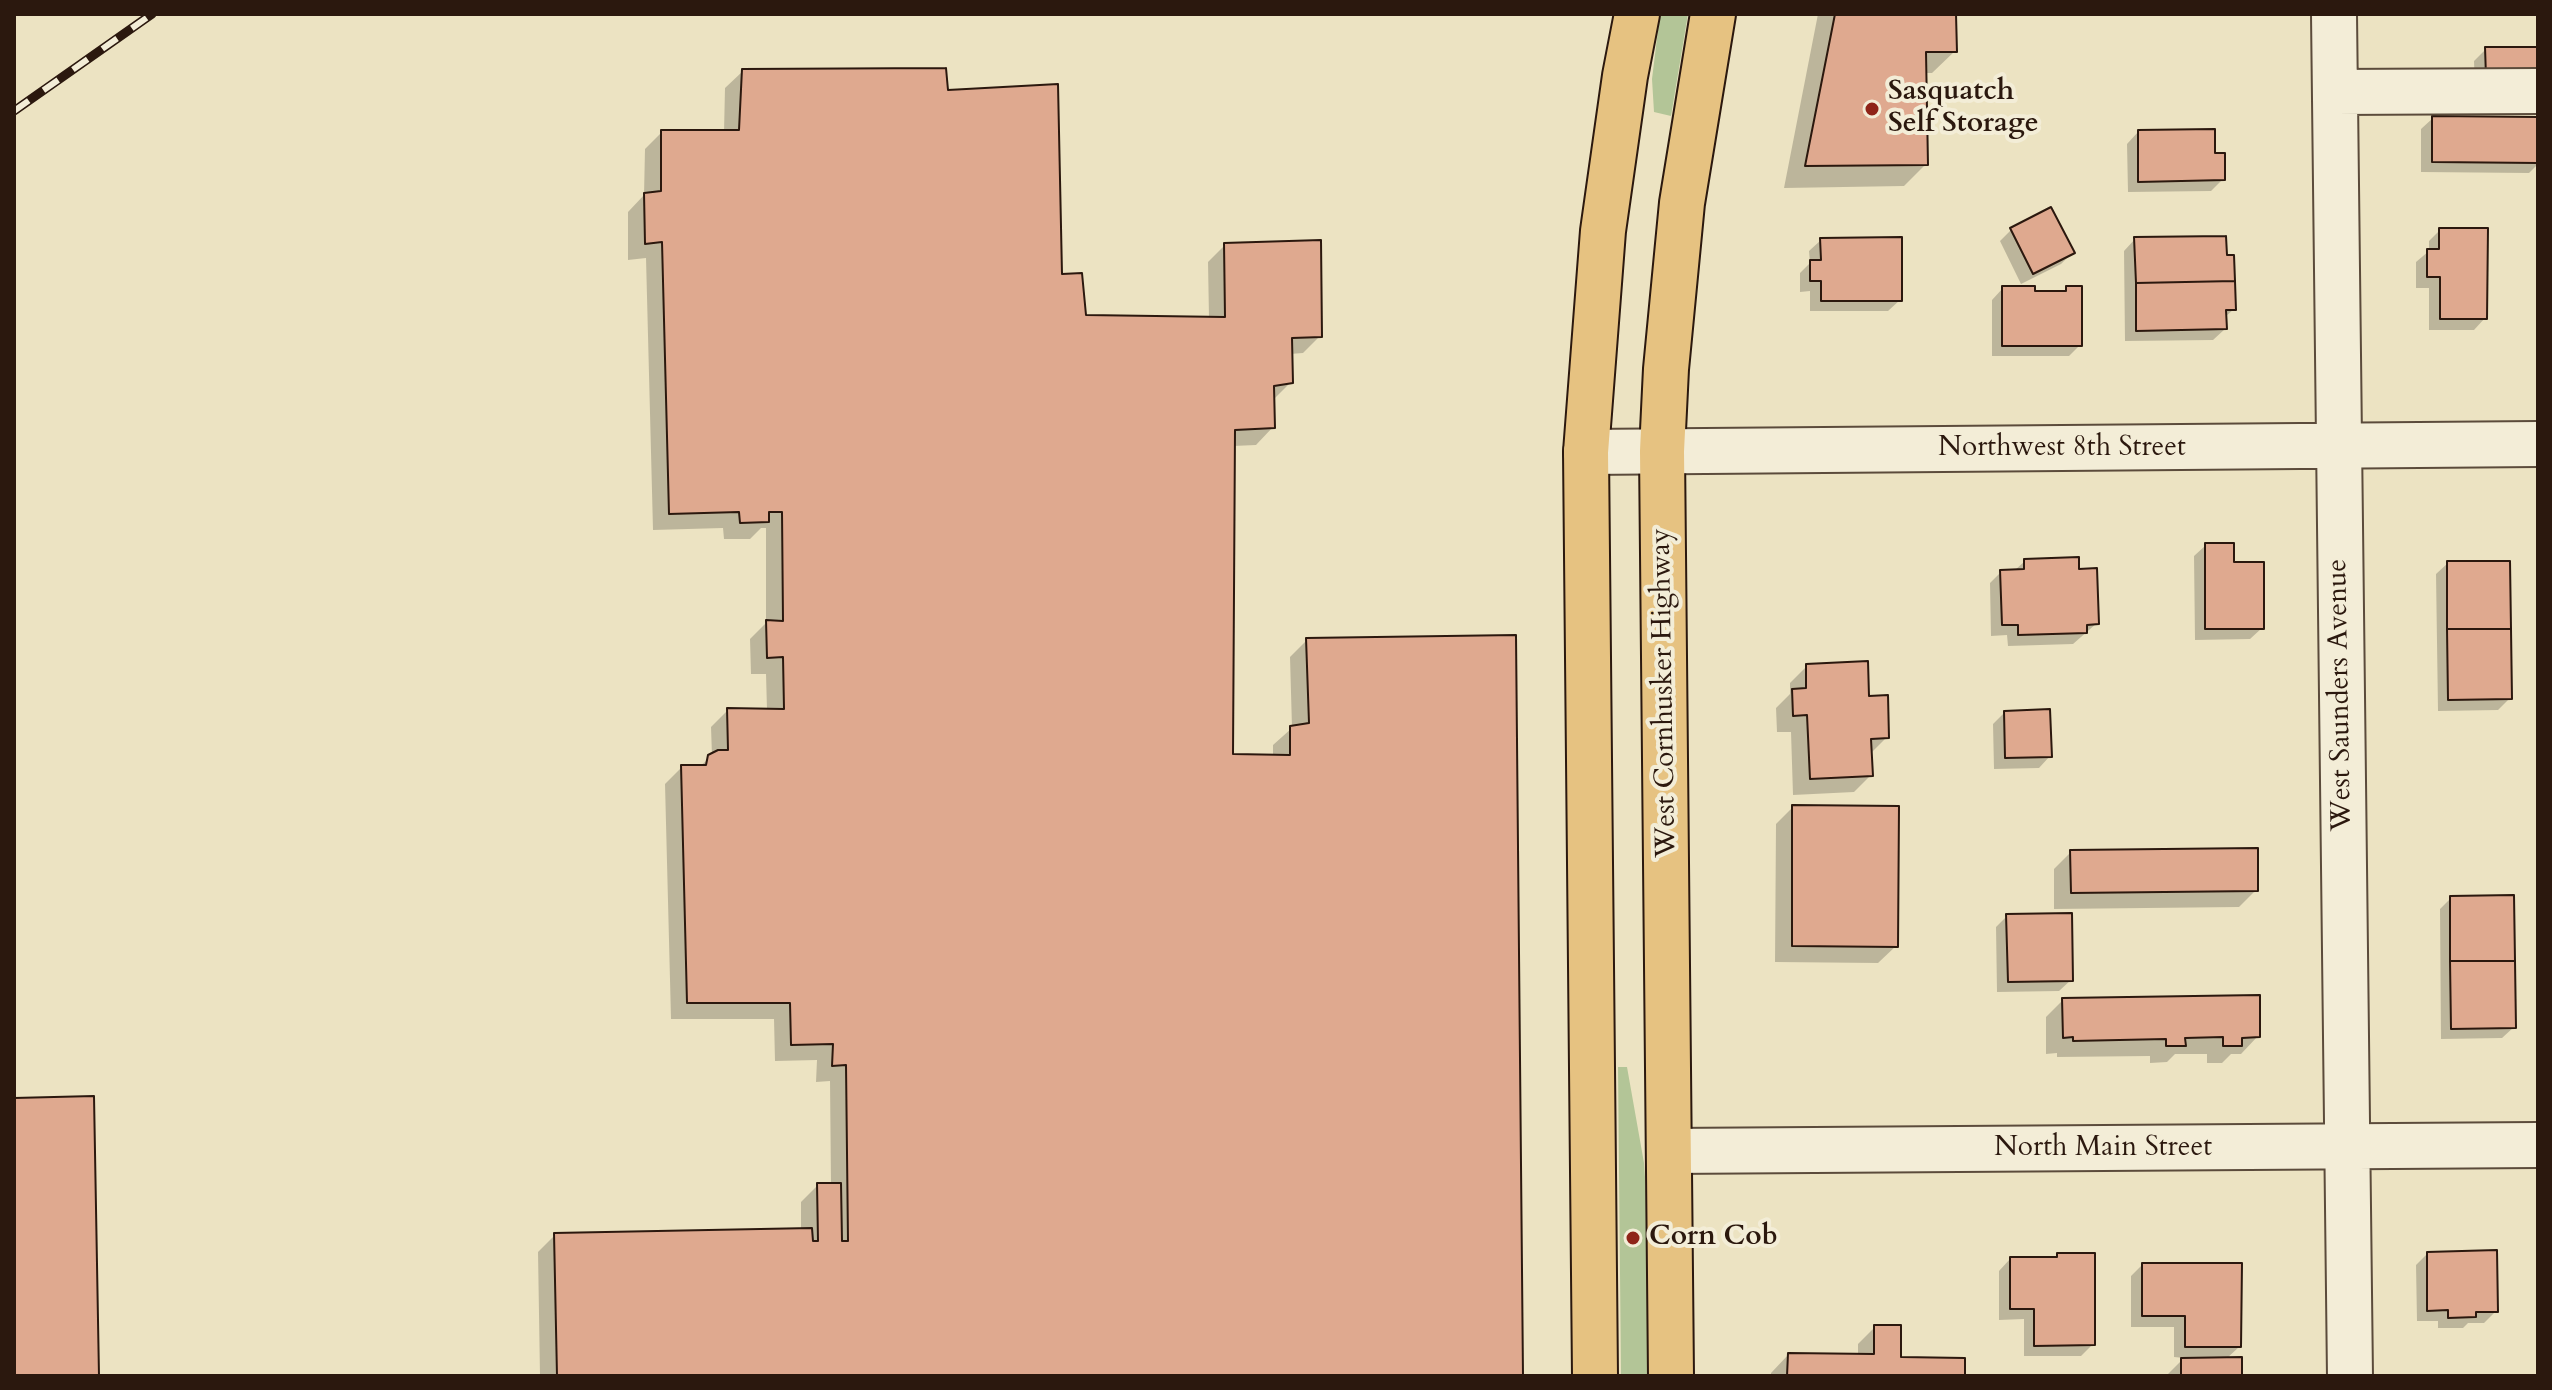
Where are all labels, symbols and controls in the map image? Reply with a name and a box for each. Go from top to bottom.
place label: Sasquatch Self Storage [1888,76,2039,142]
marker: Sasquatch Self Storage [1863,100,1881,118]
street label: Northwest 8th Street [1938,432,2186,466]
street label: West Cornhusker Highway [1645,528,1685,858]
street label: West Saunders Avenue [2322,559,2360,831]
street label: North Main Street [1994,1132,2212,1166]
place label: Corn Cob [1649,1221,1778,1255]
marker: Corn Cob [1624,1229,1642,1247]

